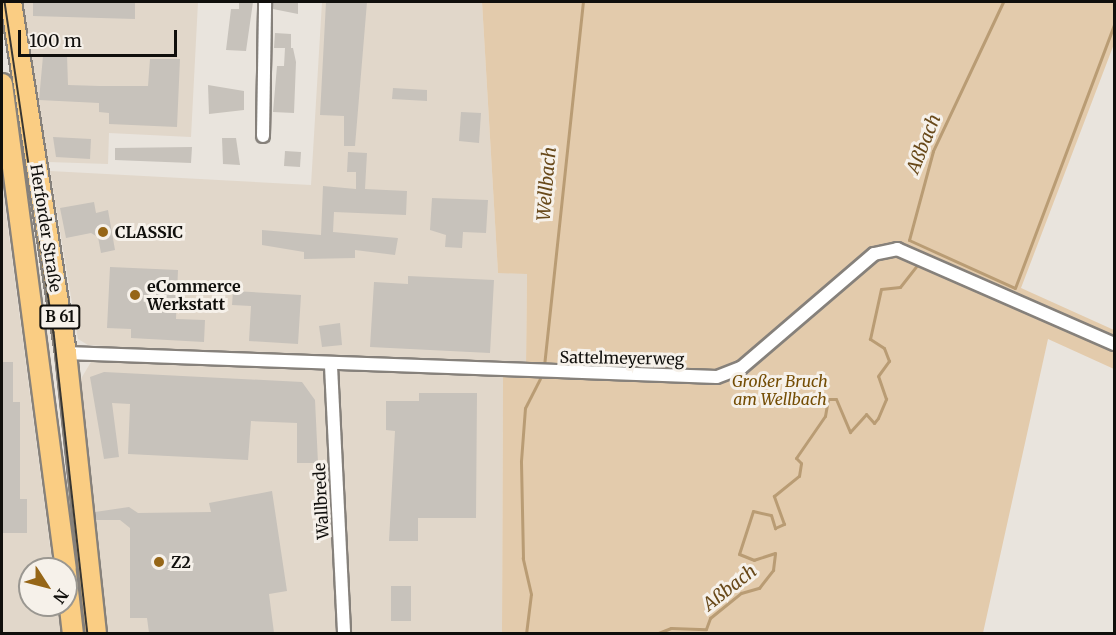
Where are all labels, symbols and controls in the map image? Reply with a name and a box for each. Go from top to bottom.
scale bar [21,18,180,56]
text: 100 m [29,29,82,52]
water label: Aßbach [902,111,946,177]
water label: Wellbach [533,146,561,222]
street label: Herforder Straße [26,163,66,293]
place label: CLASSIC [115,222,183,242]
marker: CLASSIC [96,225,110,239]
place label: eCommerce Werkstatt [147,276,241,314]
marker: eCommerce Werkstatt [128,288,142,302]
road number: B 61 [39,305,81,329]
street label: Sattelmeyerweg [560,347,684,369]
park label: Großer Bruch am Wellbach [732,371,828,409]
street label: Wallbrede [309,462,333,540]
place label: Z2 [171,552,191,572]
marker: Z2 [152,555,166,569]
north arrow [18,557,78,617]
water label: Aßbach [699,560,761,616]
text: N [49,585,73,607]

